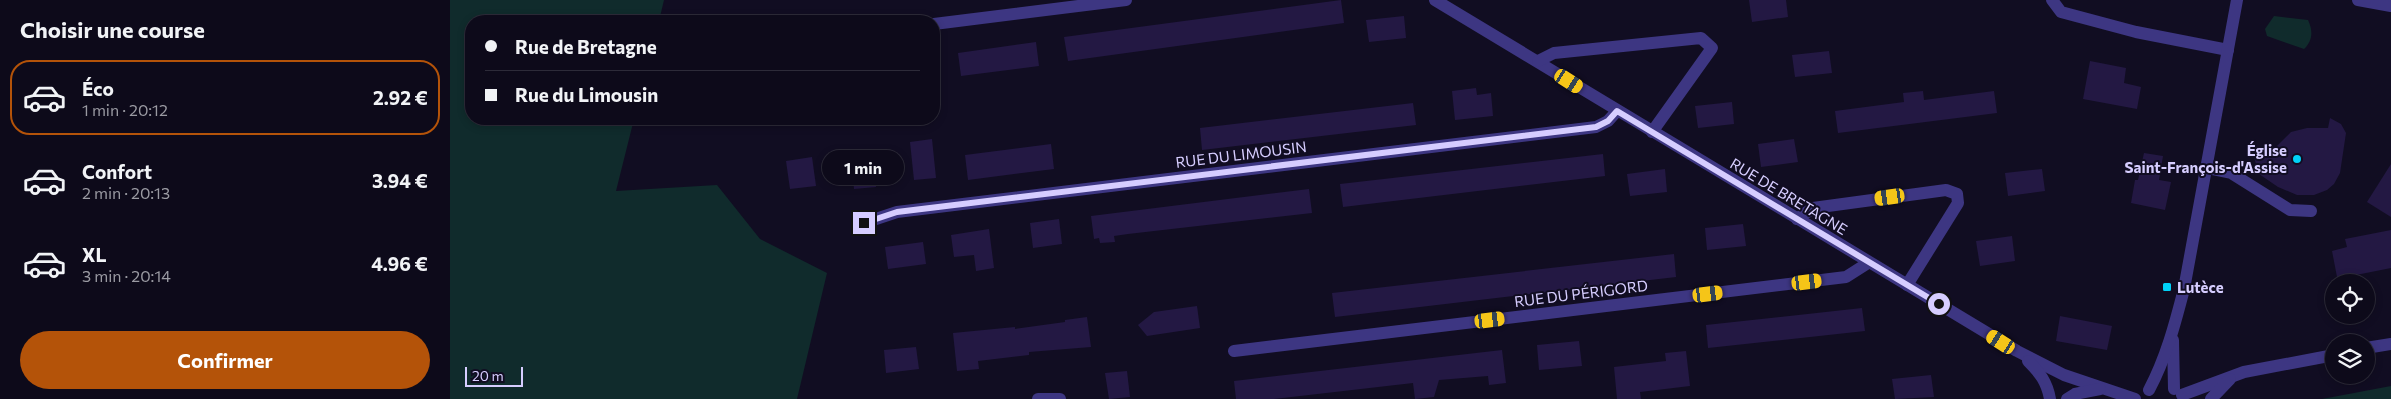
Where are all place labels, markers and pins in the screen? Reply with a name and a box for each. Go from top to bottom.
place label: Église Saint-François-d'Assise [2125,141,2287,176]
marker: Église Saint-François-d'Assise [2291,153,2303,165]
place label: Lutèce [2177,278,2224,296]
marker: Lutèce [2161,281,2173,293]

